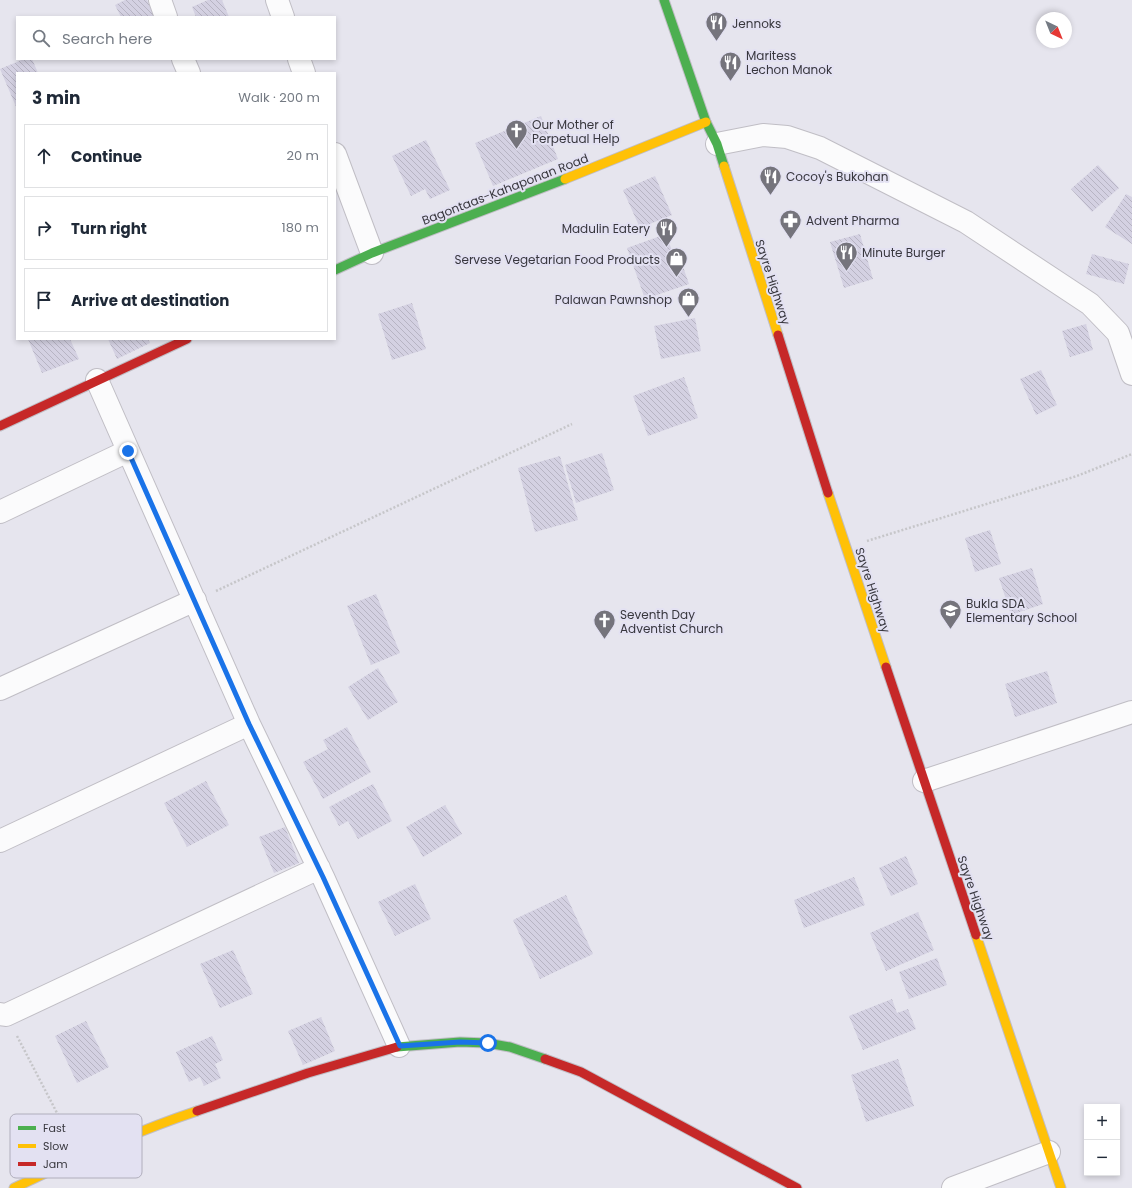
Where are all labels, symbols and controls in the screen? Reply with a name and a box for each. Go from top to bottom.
restaurant icon: Jennoks [703,10,729,43]
north arrow [1036,12,1072,48]
place label: Jennoks [732,15,781,32]
search box [16,16,336,60]
icon: search [30,27,52,49]
text: Search here [62,28,152,49]
place label: Maritess Lechon Manok [746,47,833,78]
restaurant icon: Maritess Lechon Manok [718,49,744,82]
text: 3 min [32,86,80,110]
text: Walk · 200 m [238,88,320,107]
place label: Our Mother of Perpetual Help [532,116,620,147]
church icon: Our Mother of Perpetual Help [504,118,530,151]
icon: ahead [33,145,55,167]
text: Continue [71,146,142,167]
text: 20 m [286,146,319,165]
street label: Bagontaas-Kahaponan Road [419,149,591,229]
restaurant icon: Cocoy's Bukohan [757,163,783,196]
place label: Cocoy's Bukohan [786,168,888,185]
pharmacy icon: Advent Pharma [777,207,803,240]
place label: Advent Pharma [806,212,899,229]
restaurant icon: Madulin Eatery [653,215,679,248]
icon: right [33,217,55,239]
text: Turn right [71,218,147,239]
text: 180 m [282,218,319,237]
place label: Madulin Eatery [562,220,650,237]
street label: Sayre Highway [751,237,795,327]
restaurant icon: Minute Burger [833,239,859,272]
place label: Minute Burger [862,244,946,261]
shop icon: Servese Vegetarian Food Products [663,246,689,279]
place label: Servese Vegetarian Food Products [454,251,660,268]
shop icon: Palawan Pawnshop [675,286,701,319]
icon: arrive [33,289,55,311]
text: Arrive at destination [71,290,229,311]
place label: Palawan Pawnshop [555,291,672,308]
route end [119,442,137,460]
street label: Sayre Highway [851,545,895,635]
place label: Bukla SDA Elementary School [966,595,1077,626]
school or university icon: Bukla SDA Elementary School [938,597,964,630]
place label: Seventh Day Adventist Church [620,606,723,637]
church icon: Seventh Day Adventist Church [592,608,618,641]
street label: Sayre Highway [954,853,999,943]
route start [479,1034,497,1052]
map controls [1084,1104,1120,1176]
button: + [1084,1104,1120,1140]
legend [10,1114,142,1178]
text: Fast [43,1120,66,1136]
text: Slow [43,1138,68,1154]
button: − [1084,1140,1120,1176]
text: Jam [43,1156,68,1172]

